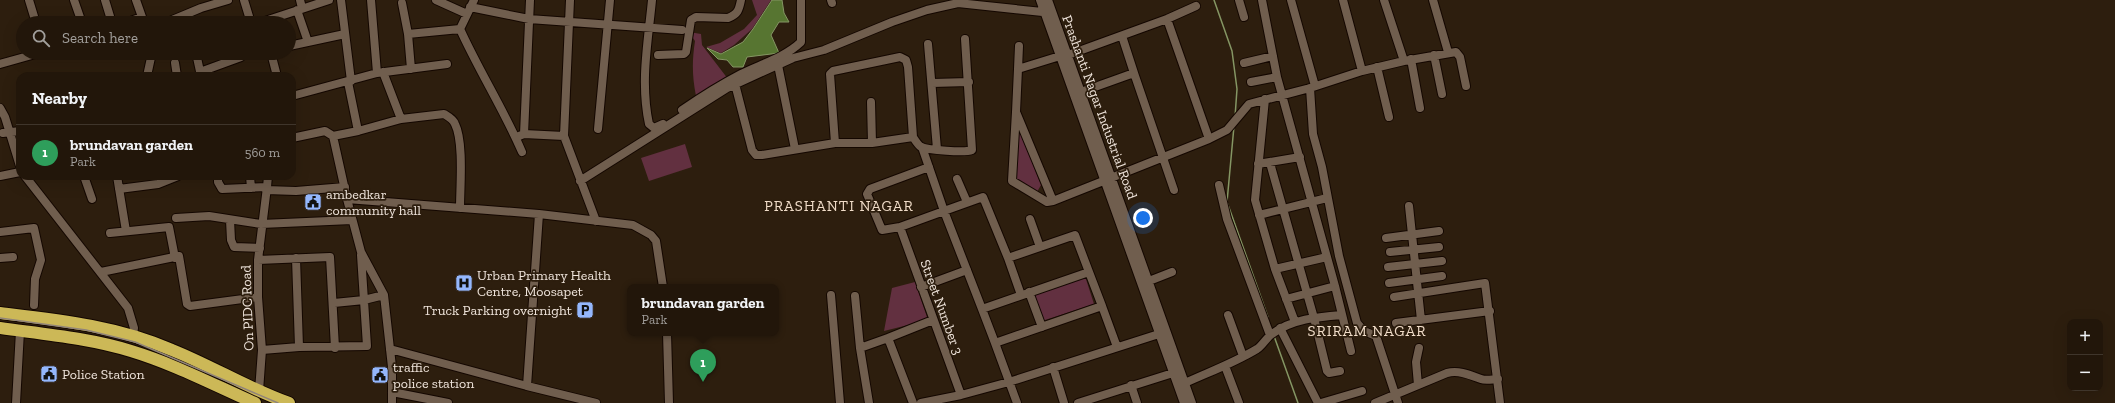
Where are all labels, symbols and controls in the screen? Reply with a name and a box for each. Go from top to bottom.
street label: Prashanti Nagar Industrial Road [1058,13,1141,202]
search box [16,16,296,60]
icon: search [30,27,52,49]
text: Search here [62,29,138,47]
text: Nearby [32,88,87,108]
text: brundavan garden [70,136,193,154]
text: 1 [42,145,48,160]
text: 560 m [245,145,280,160]
text: Park [70,154,96,169]
place label: ambedkar community hall [326,186,421,219]
public building icon: ambedkar community hall [303,192,323,212]
district label: PRASHANTI NAGAR [764,197,914,215]
your location [1133,208,1153,228]
street label: Street Number 3 [916,257,967,357]
street label: On PIDC Road [237,264,257,351]
place label: Urban Primary Health Centre, Moosapet [477,267,611,300]
hospital icon: Urban Primary Health Centre, Moosapet [454,273,474,293]
popup [627,284,779,336]
text: brundavan garden [642,294,764,312]
parking icon: Truck Parking overnight [575,300,595,320]
place label: Truck Parking overnight [423,302,573,319]
text: Park [642,312,667,327]
map controls [2067,319,2103,391]
button: + [2067,319,2103,355]
district label: SRIRAM NAGAR [1307,322,1427,340]
pin: 1 [690,349,716,382]
button: − [2067,355,2103,391]
place label: traffic police station [393,359,474,392]
public building icon: Police Station [39,364,59,384]
public building icon: traffic police station [370,365,390,385]
place label: Police Station [62,366,145,383]

